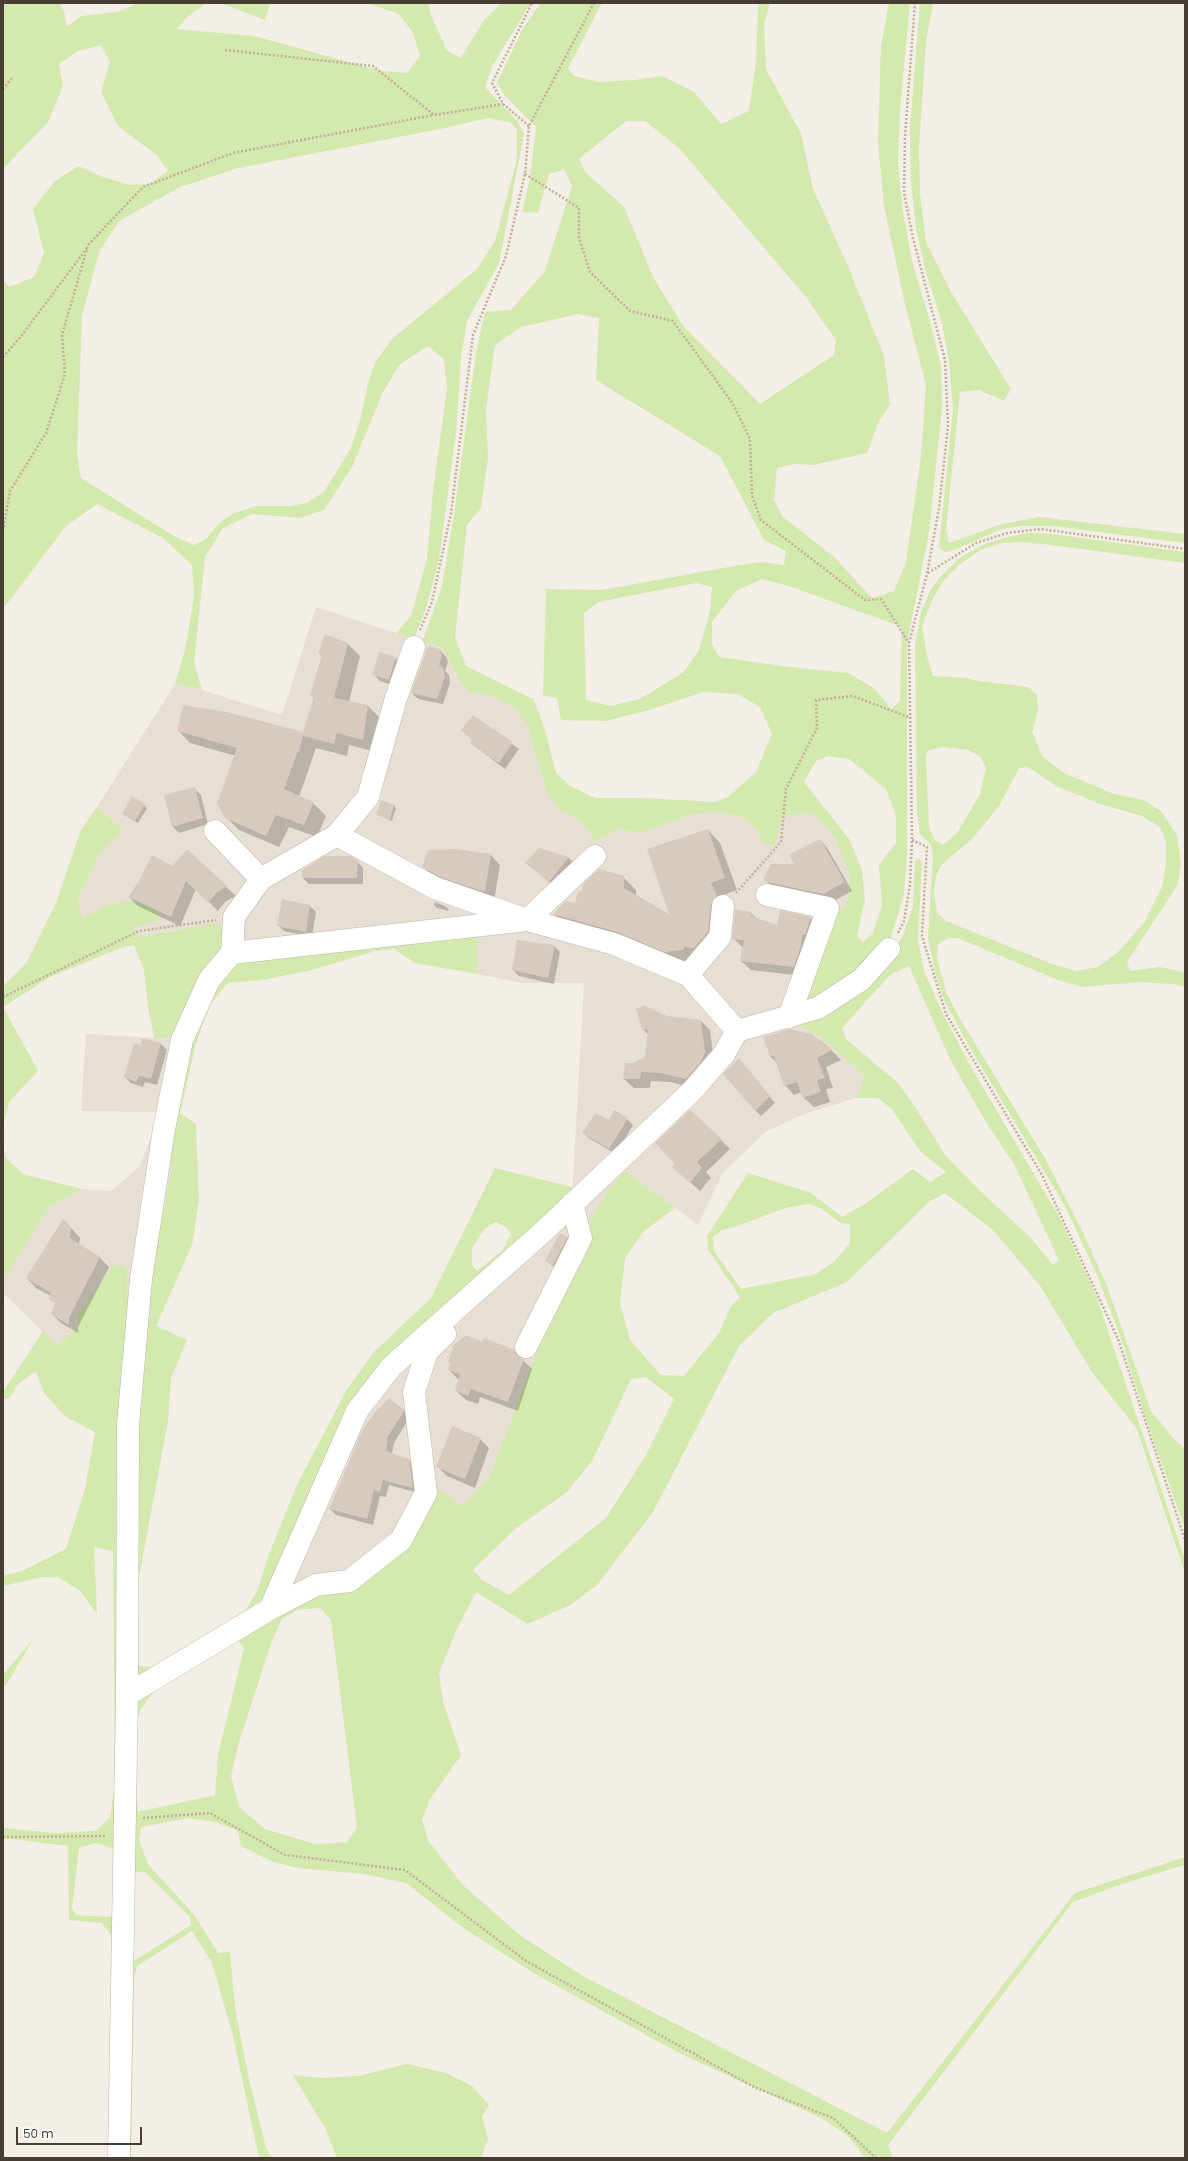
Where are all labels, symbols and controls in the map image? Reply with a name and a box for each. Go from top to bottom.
scale bar [18,2119,144,2145]
text: 50 m [23,2125,54,2142]

